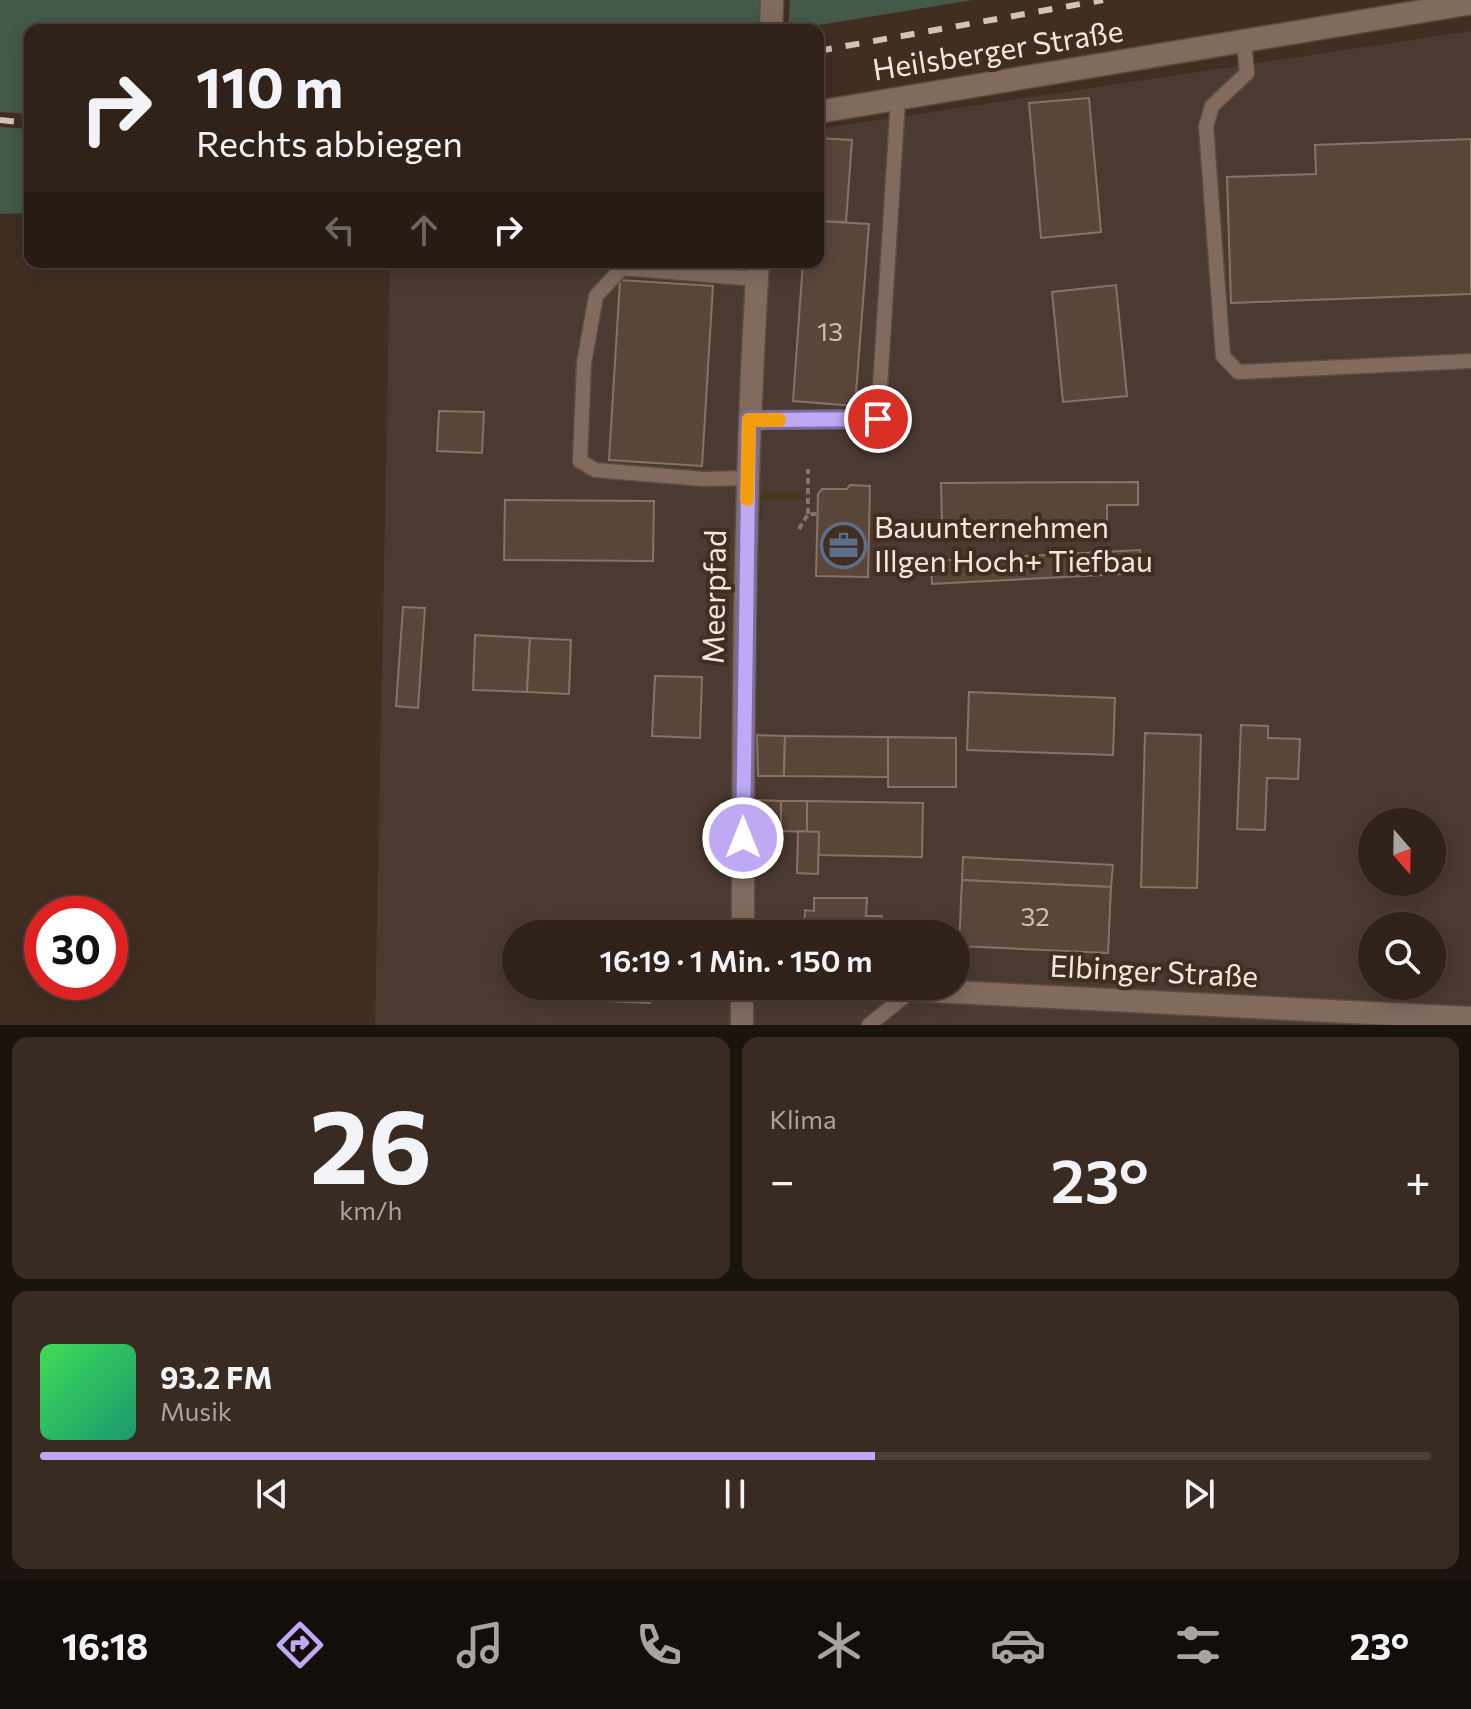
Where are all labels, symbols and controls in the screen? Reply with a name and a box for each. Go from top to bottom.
street label: Heilsberger Straße [870,10,1126,87]
text: 110 m [196,51,343,120]
icon: right [64,56,168,160]
text: Rechts abbiegen [196,120,463,164]
icon: left [318,208,362,252]
icon: ahead [402,208,446,252]
icon: right [486,208,530,252]
house number: 13 [817,315,843,346]
pin [844,385,912,453]
icon: arrive [856,397,900,441]
place label: Bauunternehmen Illgen Hoch+ Tiefbau [874,507,1153,578]
office icon: Bauunternehmen Illgen Hoch+ Tiefbau [819,521,867,569]
street label: Meerpfad [693,529,732,664]
position arrow [701,796,785,880]
north arrow [1358,808,1446,896]
map controls [1358,808,1446,1000]
speed limit sign: 30 [24,896,128,1000]
house number: 32 [1020,900,1050,931]
button: search [1358,912,1446,1000]
text: 16:19 · 1 Min. · 150 m [600,941,872,978]
street label: Elbinger Straße [1049,946,1259,993]
text: 26 [309,1078,432,1205]
text: Klima [770,1103,837,1134]
text: 23° [1051,1142,1149,1215]
text: − [770,1152,795,1206]
text: + [1405,1152,1431,1206]
text: km/h [339,1194,402,1225]
text: 93.2 FM [160,1358,272,1395]
text: Musik [160,1395,232,1426]
icon: previous [250,1472,294,1516]
icon: pause [713,1472,757,1516]
icon: next [1177,1472,1221,1516]
icon: directions [272,1617,328,1673]
icon: music [452,1617,508,1673]
icon: phone [631,1617,687,1673]
icon: climate [811,1617,867,1673]
icon: car [990,1617,1046,1673]
icon: filters [1170,1617,1226,1673]
text: 16:18 [62,1623,148,1667]
text: 23° [1350,1623,1409,1667]

